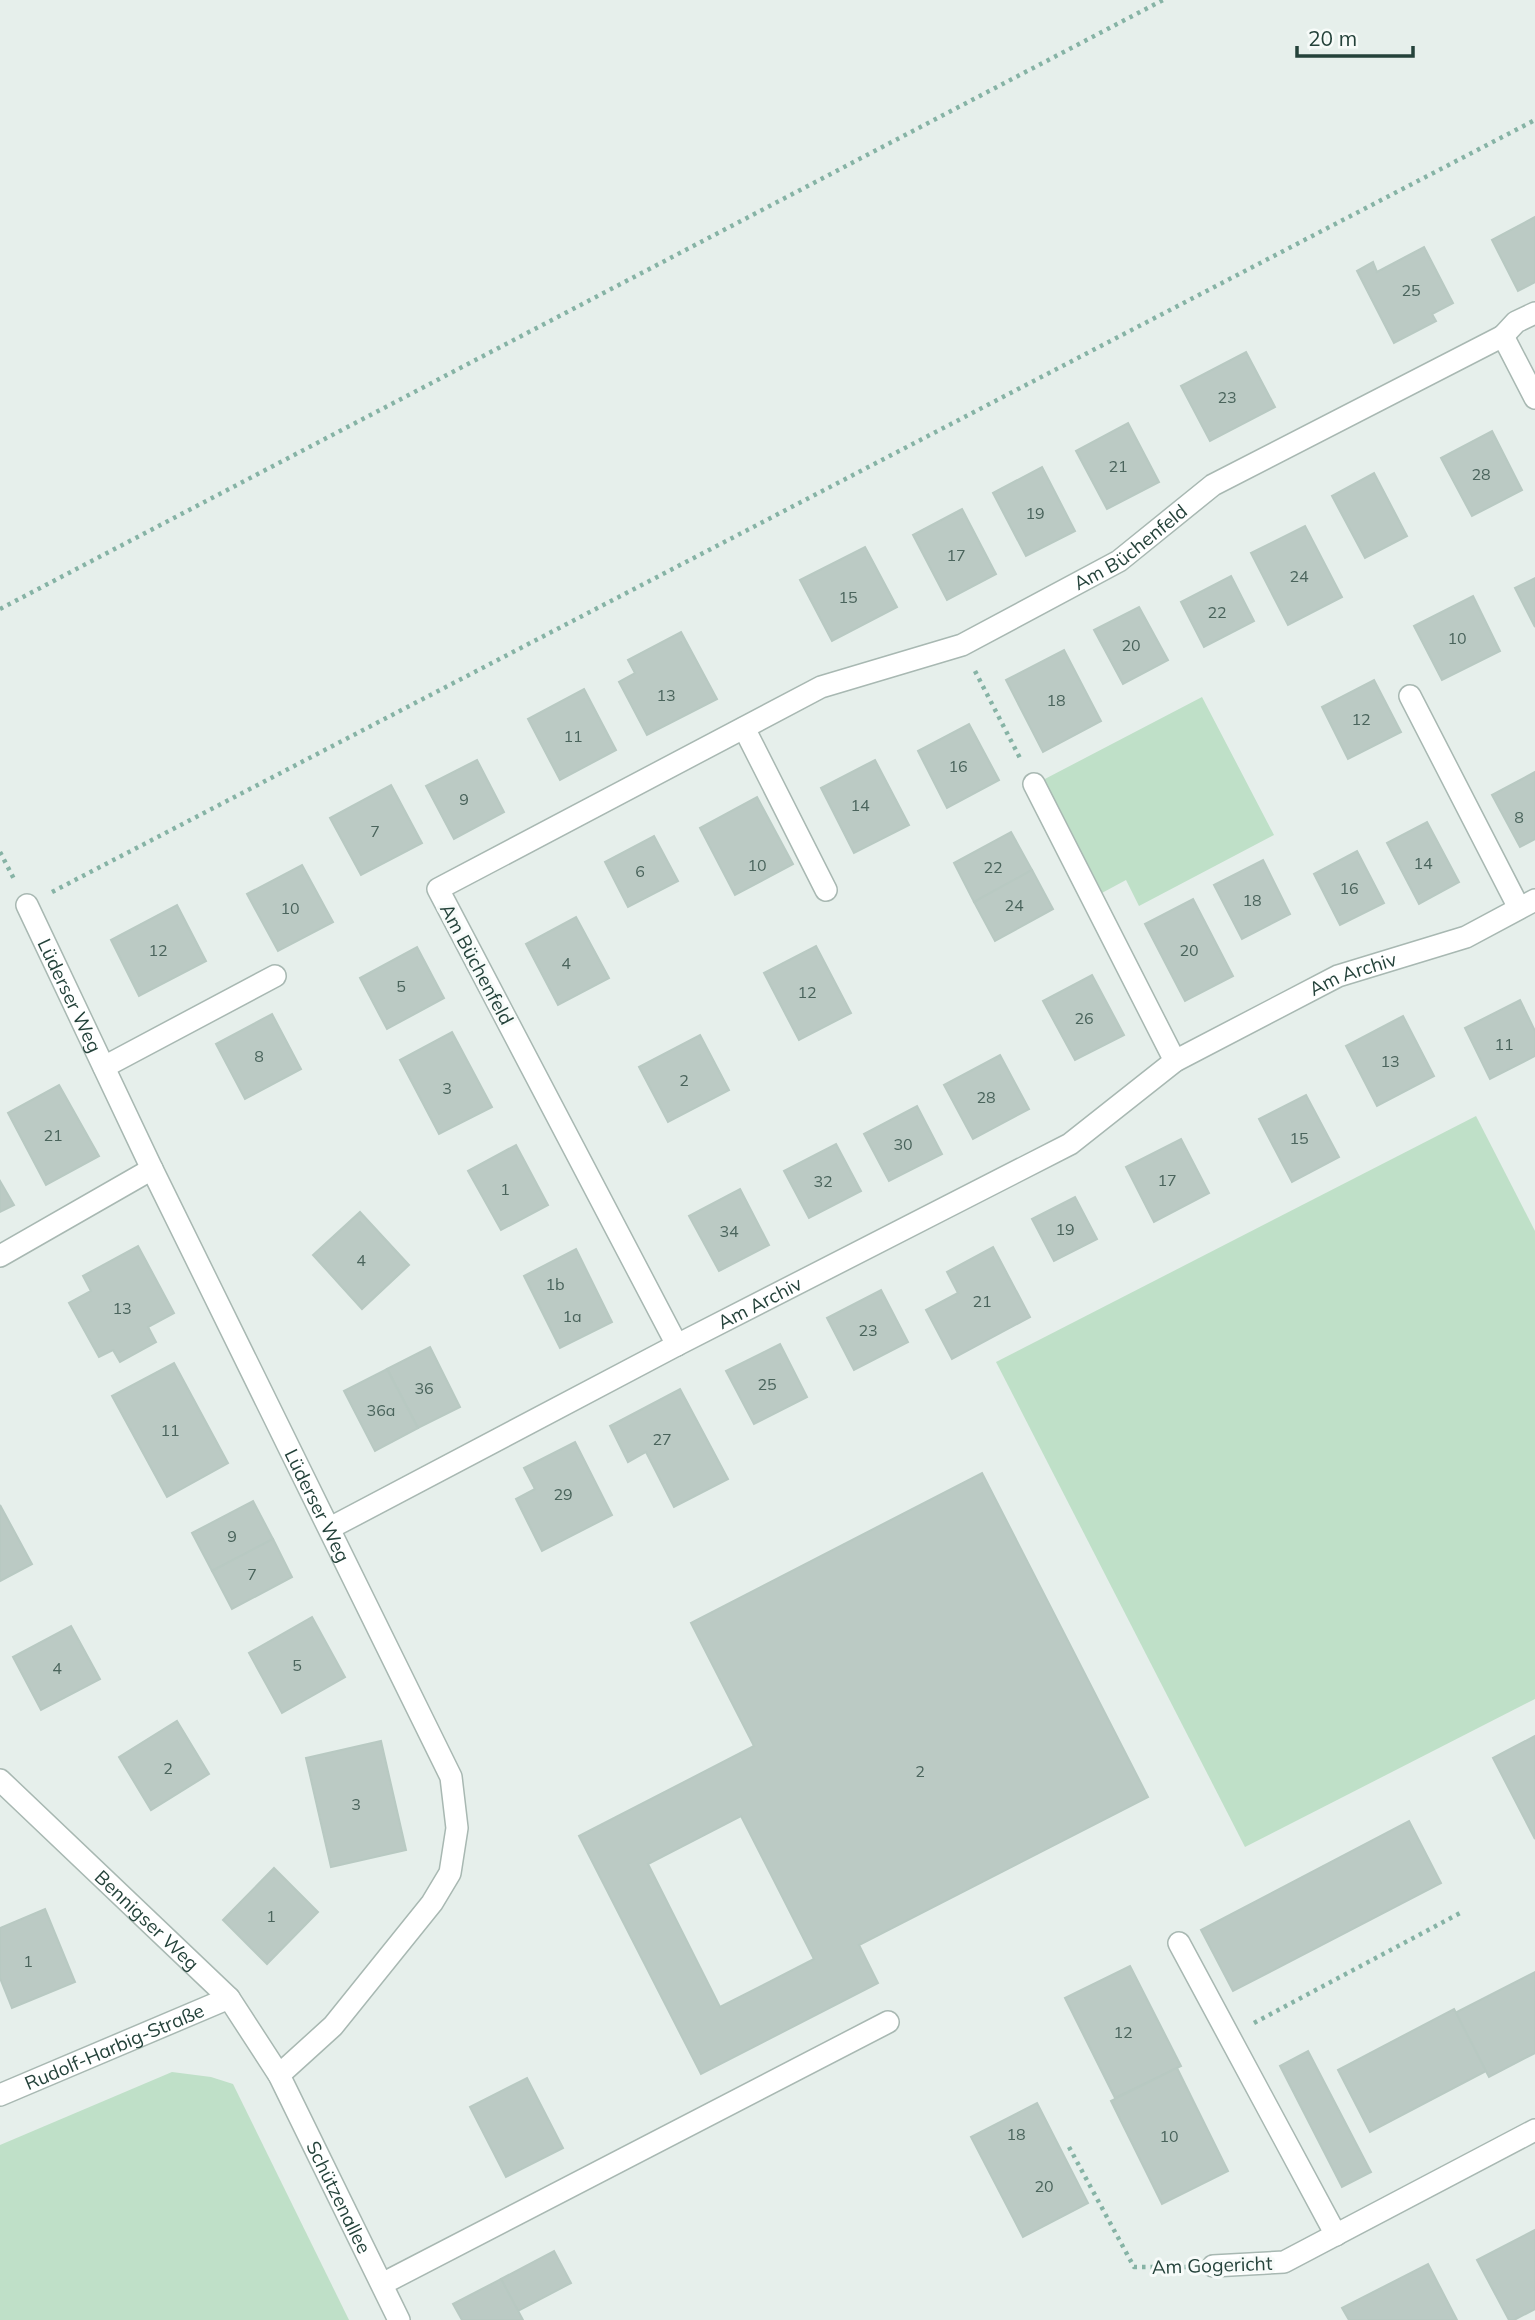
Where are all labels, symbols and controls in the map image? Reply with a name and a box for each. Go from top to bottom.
scale bar [1297,14,1412,58]
text: 20 m [1308,25,1357,51]
house number: 25 [1401,280,1421,300]
house number: 23 [1217,387,1237,407]
house number: 21 [1108,456,1128,476]
house number: 28 [1471,464,1491,484]
street label: Am Büchenfeld [1069,499,1192,595]
house number: 19 [1025,503,1045,523]
house number: 17 [946,545,966,565]
house number: 24 [1289,566,1309,586]
house number: 15 [838,587,858,607]
house number: 22 [1207,602,1227,622]
house number: 10 [1447,628,1467,648]
house number: 20 [1121,635,1141,655]
house number: 13 [656,685,676,705]
house number: 18 [1046,690,1066,710]
house number: 12 [1351,709,1371,729]
house number: 11 [563,726,583,746]
house number: 16 [948,756,968,776]
house number: 9 [459,789,469,809]
house number: 14 [850,795,870,815]
house number: 8 [1514,807,1524,827]
house number: 7 [370,821,380,841]
house number: 14 [1413,853,1433,873]
house number: 10 [747,855,767,875]
house number: 22 [983,857,1003,877]
house number: 6 [635,861,645,881]
house number: 16 [1339,878,1359,898]
house number: 18 [1242,890,1262,910]
house number: 24 [1004,895,1024,915]
house number: 10 [280,898,300,918]
street label: Am Büchenfeld [435,899,519,1029]
street label: Lüderser Weg [33,935,107,1056]
house number: 12 [148,940,168,960]
house number: 20 [1179,940,1199,960]
street label: Am Archiv [1305,947,1399,1001]
house number: 4 [561,953,571,973]
house number: 5 [396,976,406,996]
house number: 12 [797,982,817,1002]
house number: 26 [1074,1008,1094,1028]
house number: 11 [1494,1034,1514,1054]
house number: 8 [254,1046,264,1066]
house number: 13 [1380,1051,1400,1071]
house number: 2 [679,1070,689,1090]
house number: 3 [442,1078,452,1098]
house number: 28 [976,1087,996,1107]
house number: 21 [43,1125,63,1145]
house number: 15 [1289,1128,1309,1148]
house number: 30 [893,1134,913,1154]
house number: 17 [1157,1170,1177,1190]
house number: 32 [813,1171,833,1191]
house number: 1 [500,1179,510,1199]
house number: 19 [1055,1219,1075,1239]
house number: 34 [719,1221,739,1241]
house number: 4 [356,1250,366,1270]
street label: Am Archiv [713,1271,806,1334]
house number: 1b [545,1274,565,1294]
house number: 21 [972,1291,992,1311]
house number: 13 [112,1298,132,1318]
house number: 1a [562,1306,582,1326]
house number: 23 [858,1320,878,1340]
house number: 25 [757,1374,777,1394]
house number: 36 [414,1378,434,1398]
house number: 36a [367,1400,395,1420]
house number: 11 [160,1420,180,1440]
house number: 27 [652,1429,672,1449]
street label: Lüderser Weg [279,1445,355,1566]
house number: 29 [553,1484,573,1504]
house number: 9 [227,1526,237,1546]
house number: 7 [247,1564,257,1584]
house number: 5 [292,1655,302,1675]
house number: 4 [52,1658,62,1678]
house number: 2 [163,1758,173,1778]
house number: 2 [915,1761,925,1781]
house number: 3 [351,1794,361,1814]
street label: Bennigser Weg [90,1865,204,1975]
house number: 1 [266,1906,276,1926]
house number: 1 [23,1951,33,1971]
street label: Rudolf-Harbig-Straße [21,1998,207,2095]
house number: 12 [1113,2022,1133,2042]
house number: 18 [1006,2124,1026,2144]
house number: 10 [1159,2126,1179,2146]
street label: Schützenallee [301,2137,377,2257]
house number: 20 [1034,2176,1054,2196]
street label: Am Gogericht [1151,2251,1273,2279]

